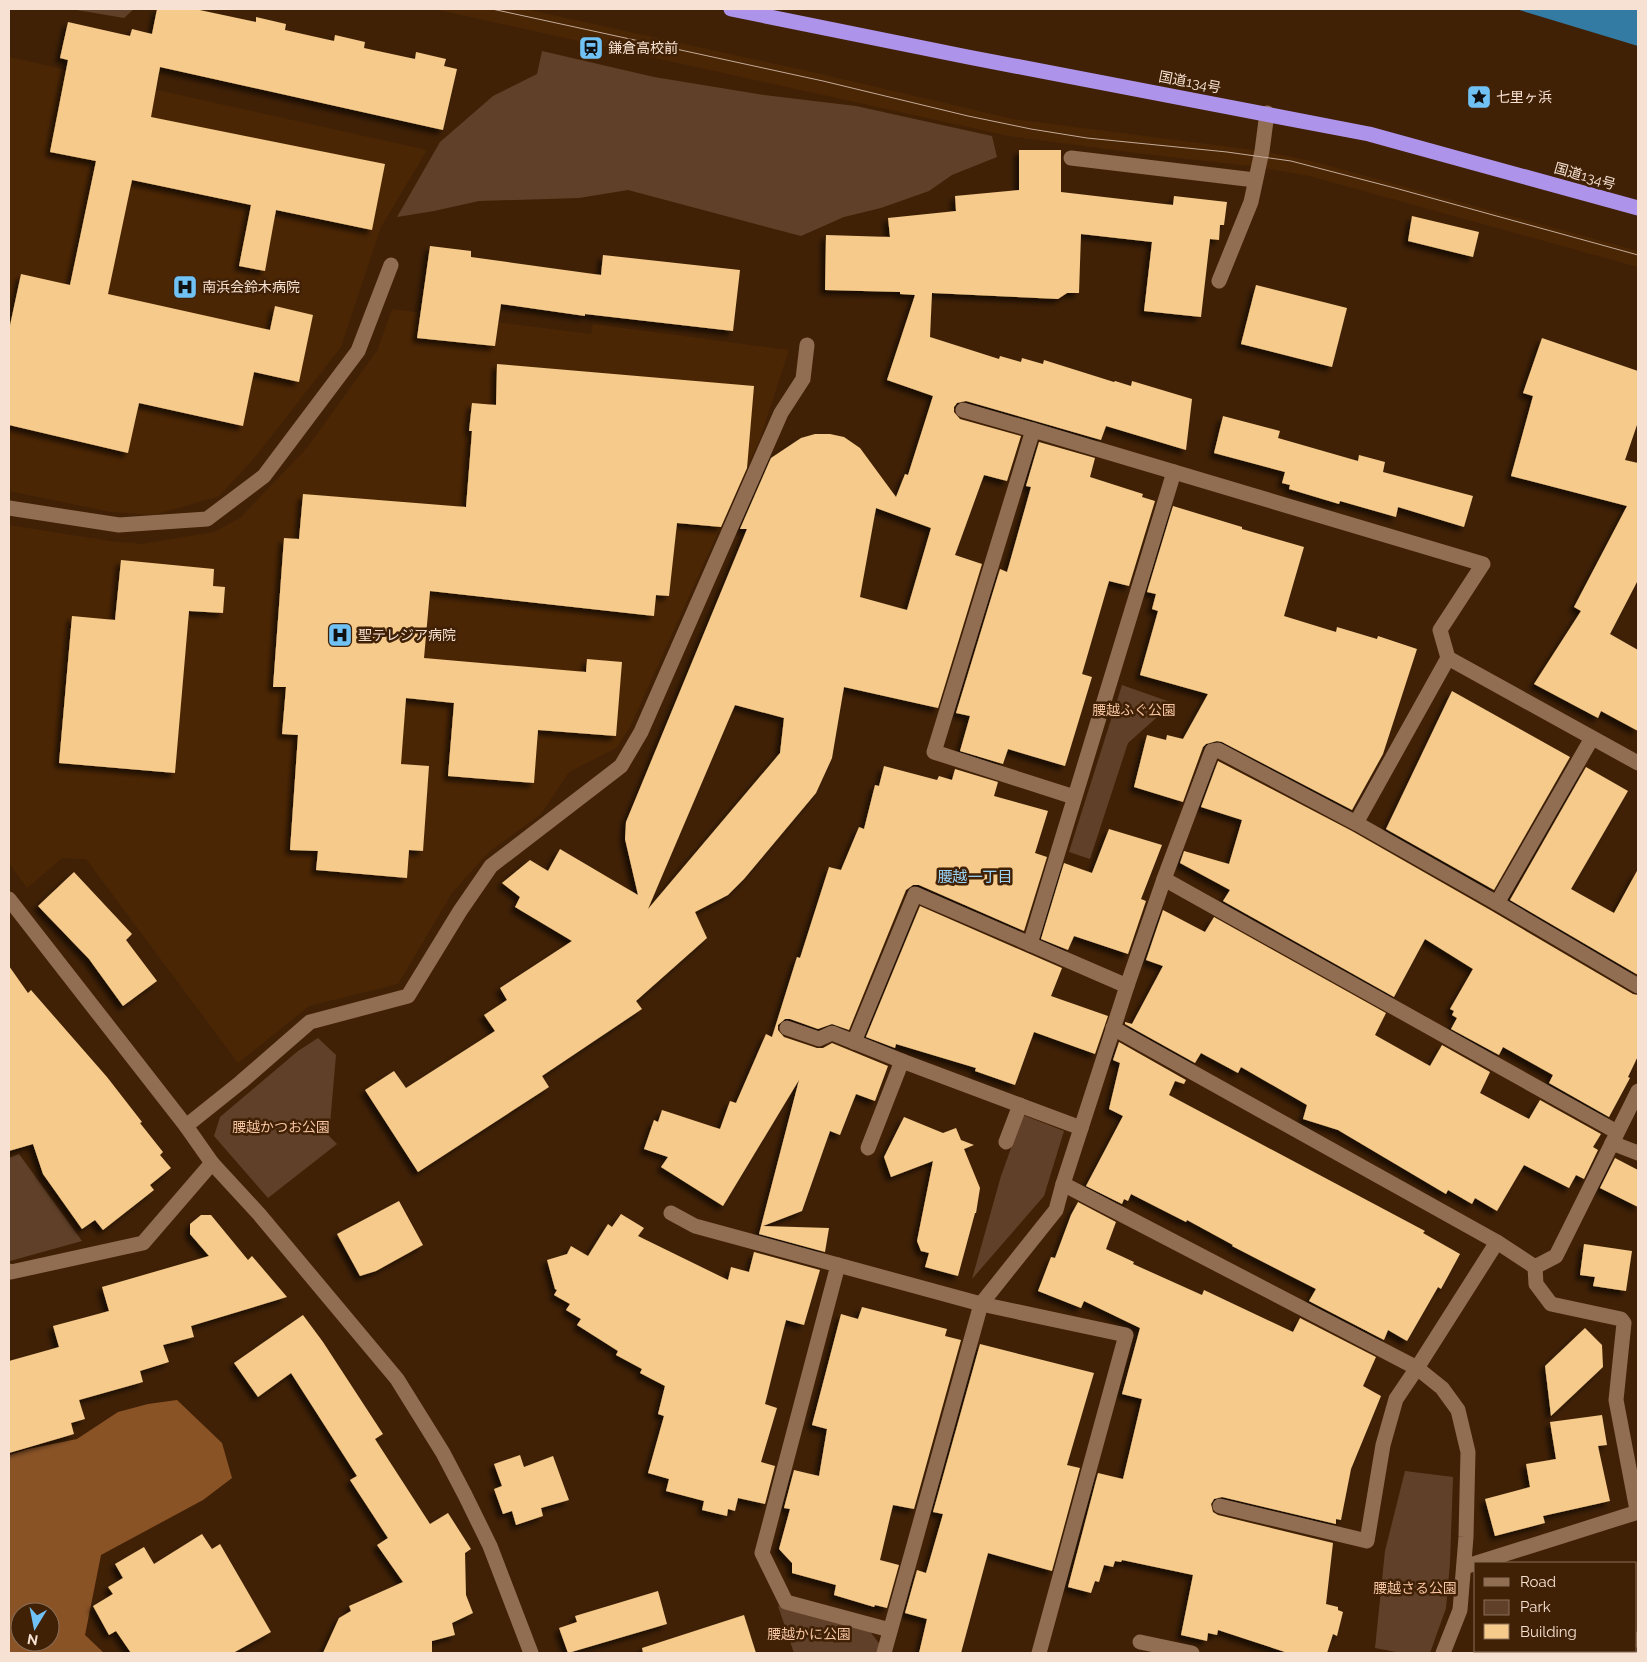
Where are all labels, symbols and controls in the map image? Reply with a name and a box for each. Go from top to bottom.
station icon: 鎌倉高校前 [578,35,604,61]
place label: 鎌倉高校前 [608,40,678,56]
street label: 国道134号 [1157,68,1223,96]
place icon: 七里ヶ浜 [1466,84,1492,110]
place label: 七里ヶ浜 [1496,89,1552,105]
street label: 国道134号 [1552,160,1618,192]
hospital icon: 南浜会鈴木病院 [172,274,198,300]
place label: 南浜会鈴木病院 [202,279,300,295]
hospital icon: 聖テレジア病院 [327,622,353,648]
place label: 聖テレジア病院 [358,627,456,643]
park label: 腰越ふぐ公園 [1092,702,1176,718]
district label: 腰越一丁目 [937,868,1013,886]
park label: 腰越かつお公園 [232,1119,330,1135]
legend [1474,1562,1637,1652]
text: Road [1520,1573,1556,1591]
park label: 腰越さる公園 [1373,1580,1457,1596]
text: Park [1520,1598,1551,1616]
north arrow [10,1602,60,1652]
text: Building [1520,1623,1577,1641]
park label: 腰越かに公園 [767,1626,851,1642]
text: N [26,1631,39,1649]

